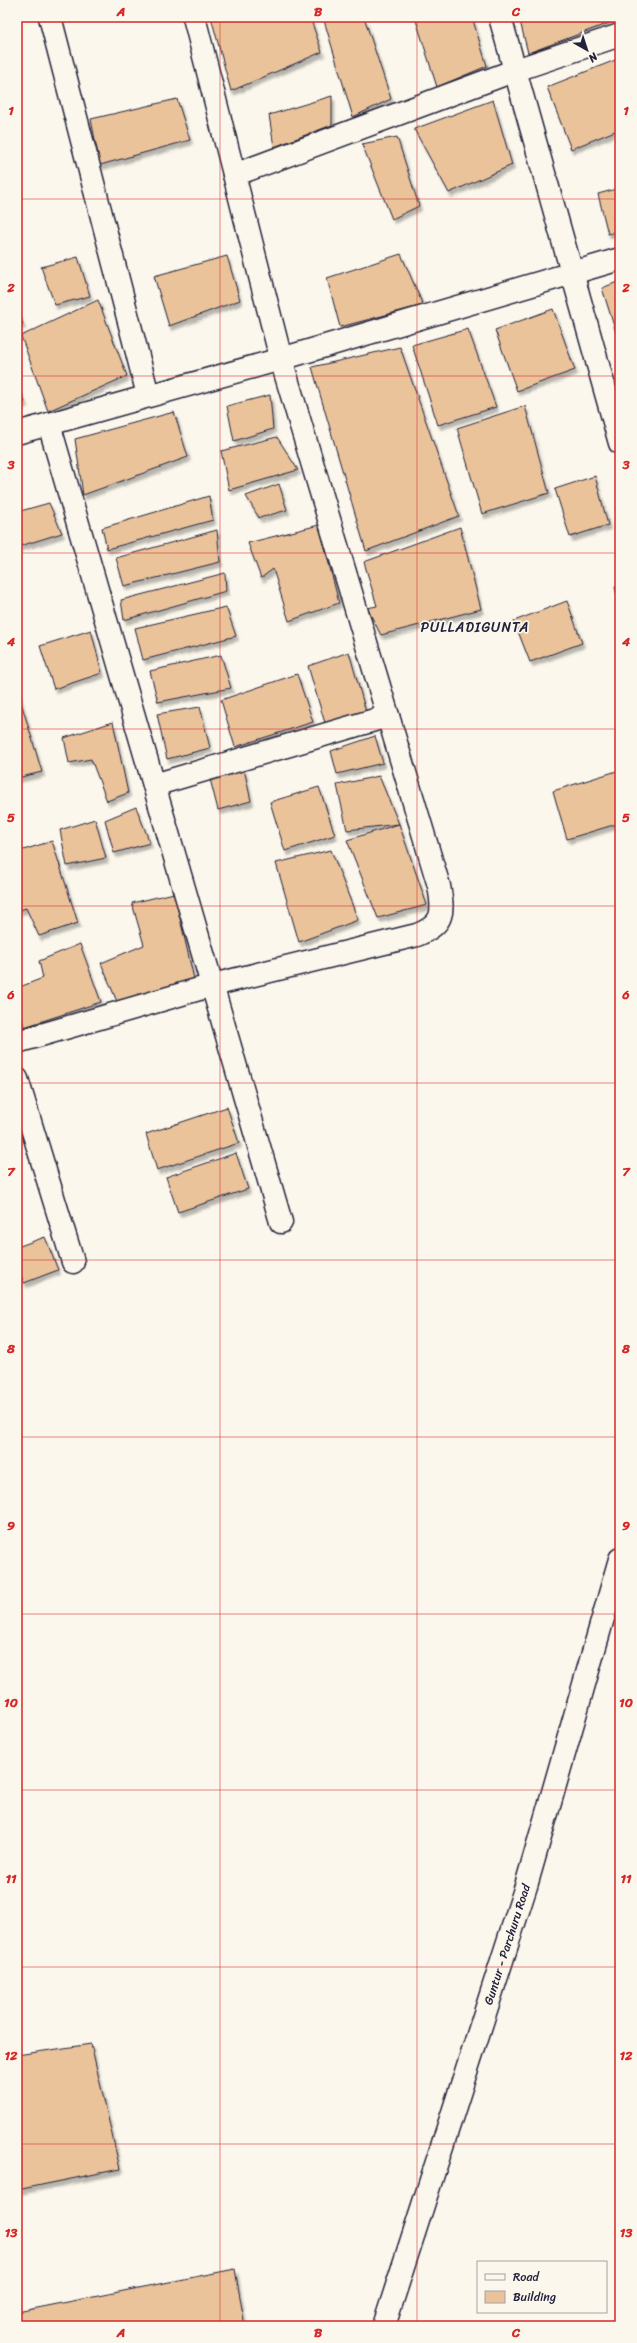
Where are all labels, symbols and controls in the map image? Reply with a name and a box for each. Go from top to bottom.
text: A [116,0,125,23]
text: B [314,0,323,23]
text: C [511,0,521,23]
north arrow [567,30,607,70]
text: N [584,47,603,67]
text: 1 [8,99,14,122]
text: 1 [623,99,629,122]
text: 2 [6,276,15,299]
text: 2 [621,276,630,299]
text: 3 [6,453,15,476]
text: 3 [621,453,630,476]
district label: PULLADIGUNTA [421,615,529,640]
text: 4 [6,630,16,653]
text: 4 [621,630,631,653]
text: 5 [7,806,15,829]
text: 5 [622,806,630,829]
text: 6 [6,983,15,1006]
text: 6 [621,983,630,1006]
text: 7 [7,1160,16,1183]
text: 7 [622,1160,631,1183]
text: 8 [6,1337,15,1360]
text: 8 [621,1337,630,1360]
text: 9 [7,1514,15,1537]
text: 9 [622,1514,630,1537]
text: 10 [4,1691,18,1714]
text: 10 [619,1691,633,1714]
text: 11 [5,1867,17,1890]
text: 11 [620,1867,632,1890]
street label: Guntur - Parchuru Road [477,1880,537,2008]
text: 12 [4,2044,18,2067]
text: 12 [619,2044,633,2067]
text: 13 [5,2221,18,2244]
text: 13 [620,2221,633,2244]
legend [477,2261,607,2313]
text: Road [513,2266,540,2288]
text: Building [513,2286,556,2308]
text: A [116,2321,125,2343]
text: B [314,2321,323,2343]
text: C [511,2321,521,2343]

